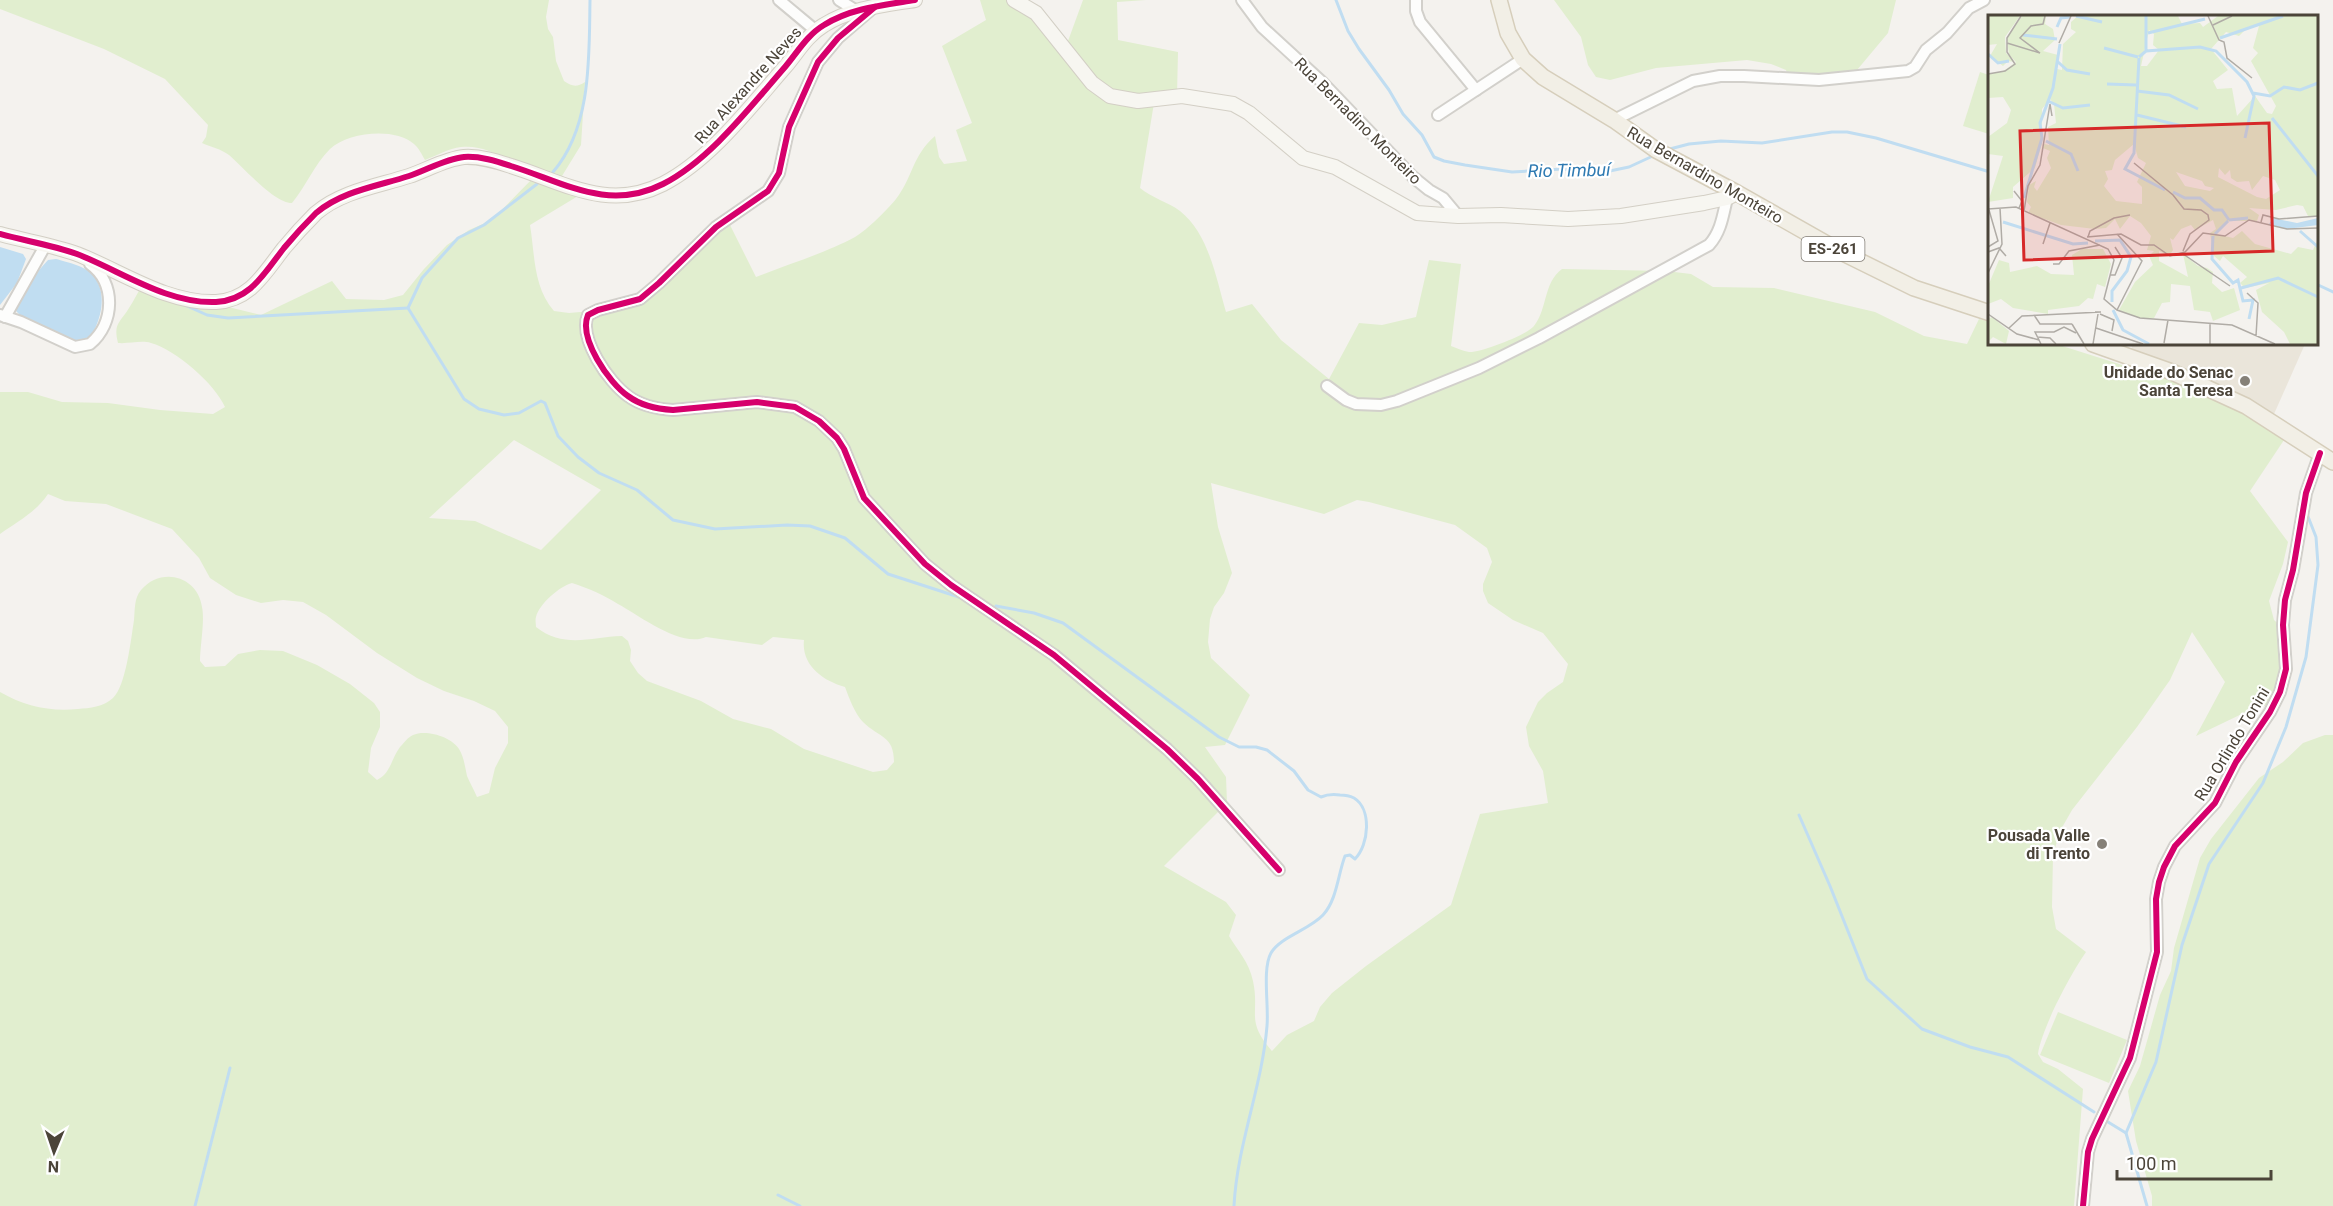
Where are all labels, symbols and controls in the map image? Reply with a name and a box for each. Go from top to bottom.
inset map [1988,15,2318,345]
street label: Rua Alexandre Neves [691,23,805,147]
street label: Rua Bernadino Monteiro [1291,54,1425,188]
street label: Rua Bernardino Monteiro [1624,123,1786,227]
water label: Rio Timbuí [1527,159,1613,181]
road number: ES-261 [1802,237,1864,261]
place label: Unidade do Senac Santa Teresa [2104,363,2233,400]
marker: Unidade do Senac Santa Teresa [2238,374,2252,388]
street label: Rua Orlindo Tonini [2190,684,2274,804]
place label: Pousada Valle di Trento [1988,826,2090,863]
marker: Pousada Valle di Trento [2095,837,2109,851]
north arrow [24,1122,84,1182]
scale bar [2117,1143,2272,1181]
text: 100 m [2126,1153,2177,1174]
text: N [48,1157,59,1176]

